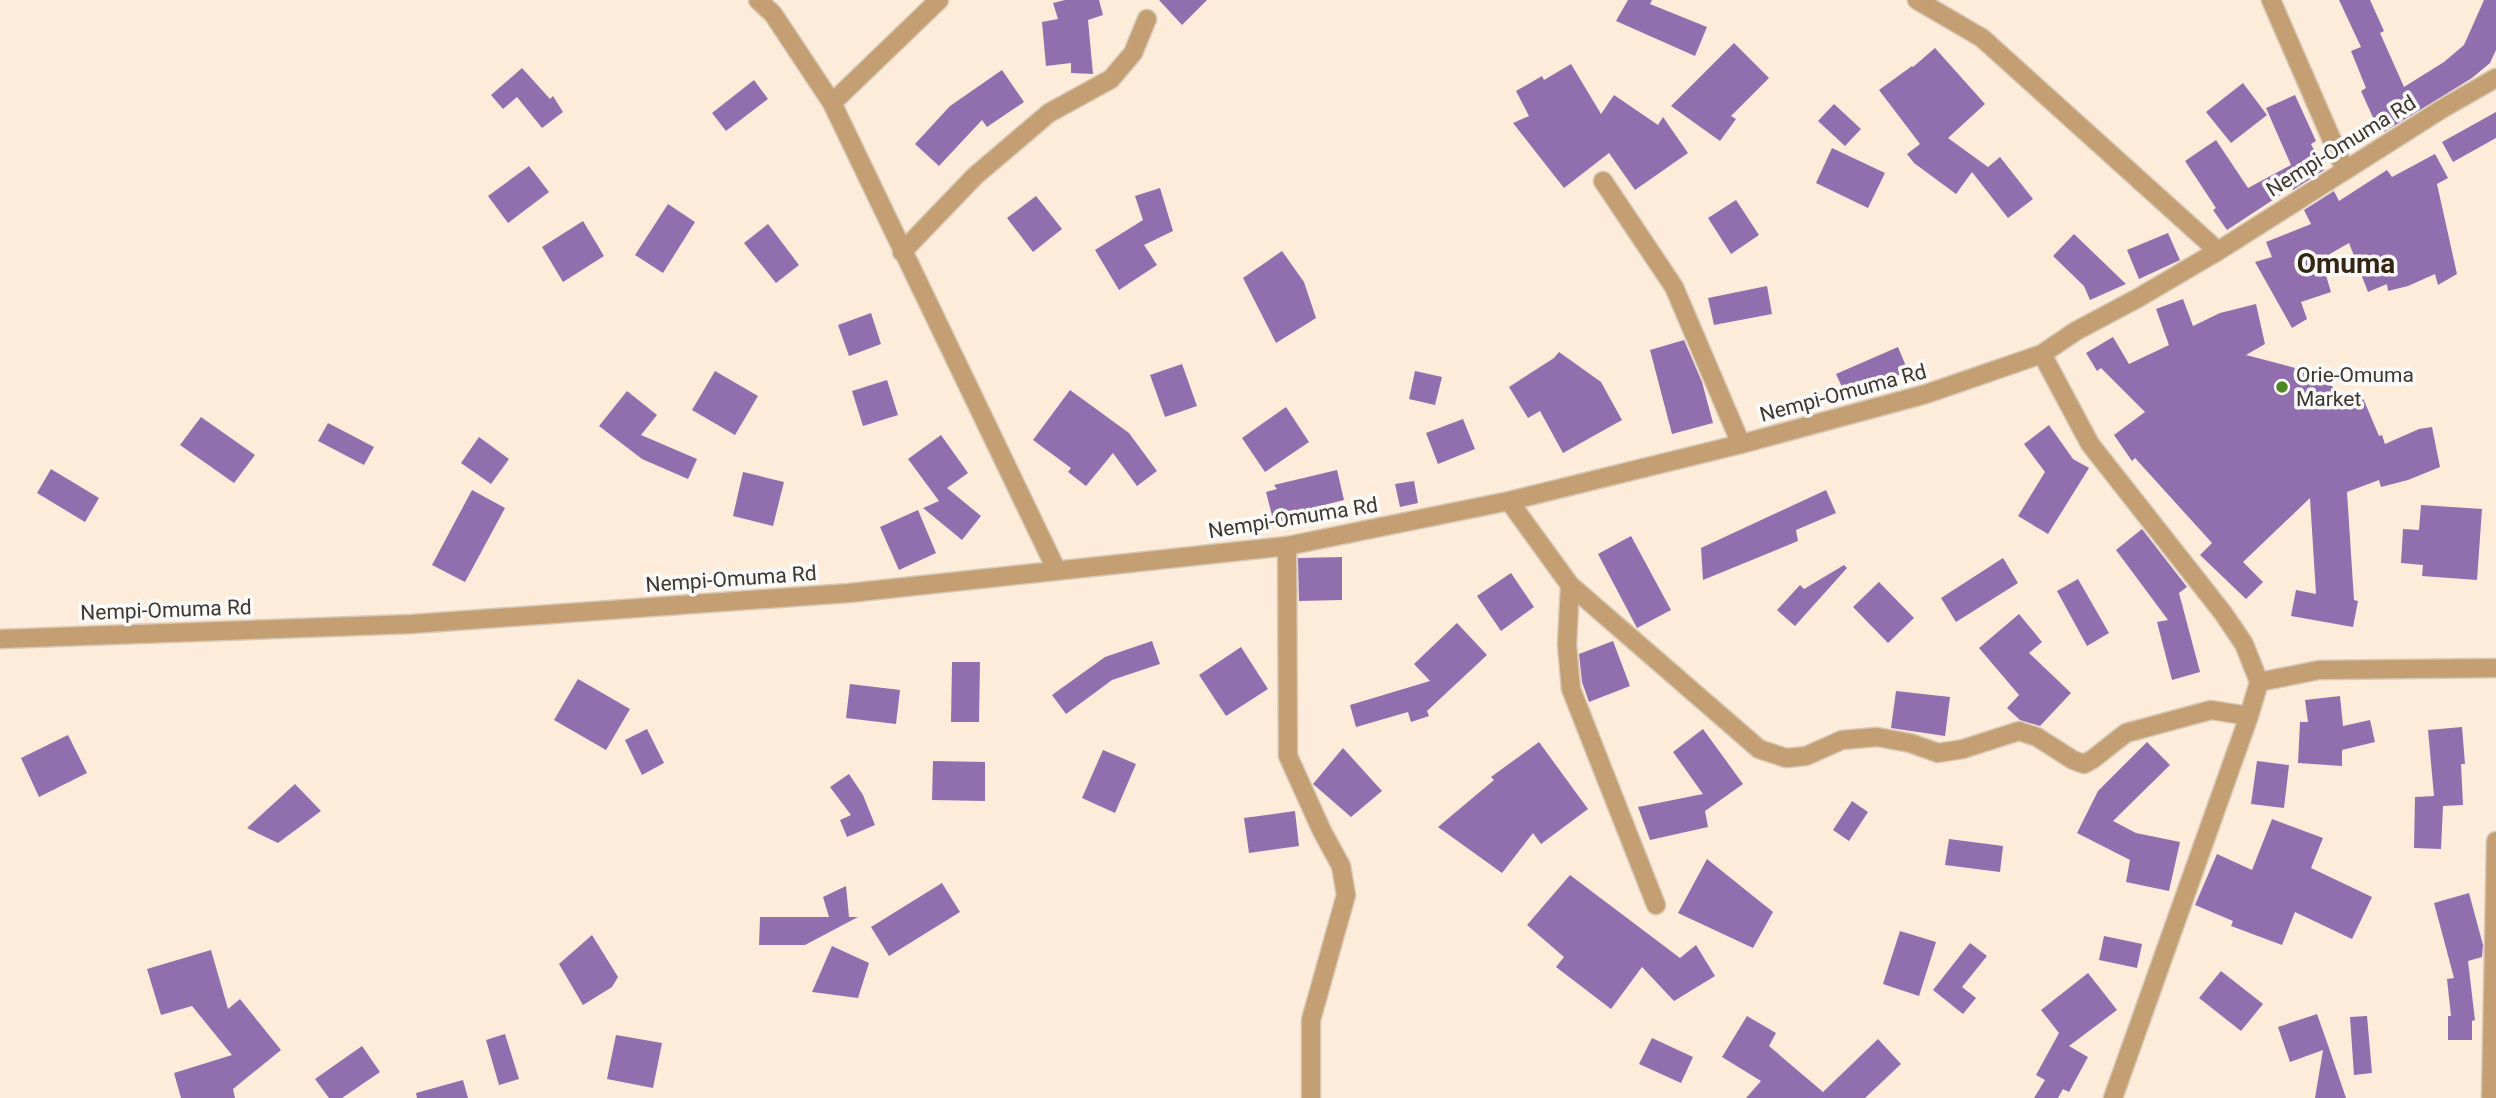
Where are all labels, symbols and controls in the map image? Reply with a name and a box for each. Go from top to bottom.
street label: Nempi-Omuma Rd [2262,90,2420,202]
district label: Omuma [2297,247,2395,280]
street label: Nempi-Omuma Rd [1757,359,1929,427]
place label: Orie-Omuma Market [2296,363,2414,411]
marker: Orie-Omuma Market [2274,379,2290,395]
street label: Nempi-Omuma Rd [1206,493,1380,543]
street label: Nempi-Omuma Rd [645,561,817,597]
street label: Nempi-Omuma Rd [80,595,252,625]

